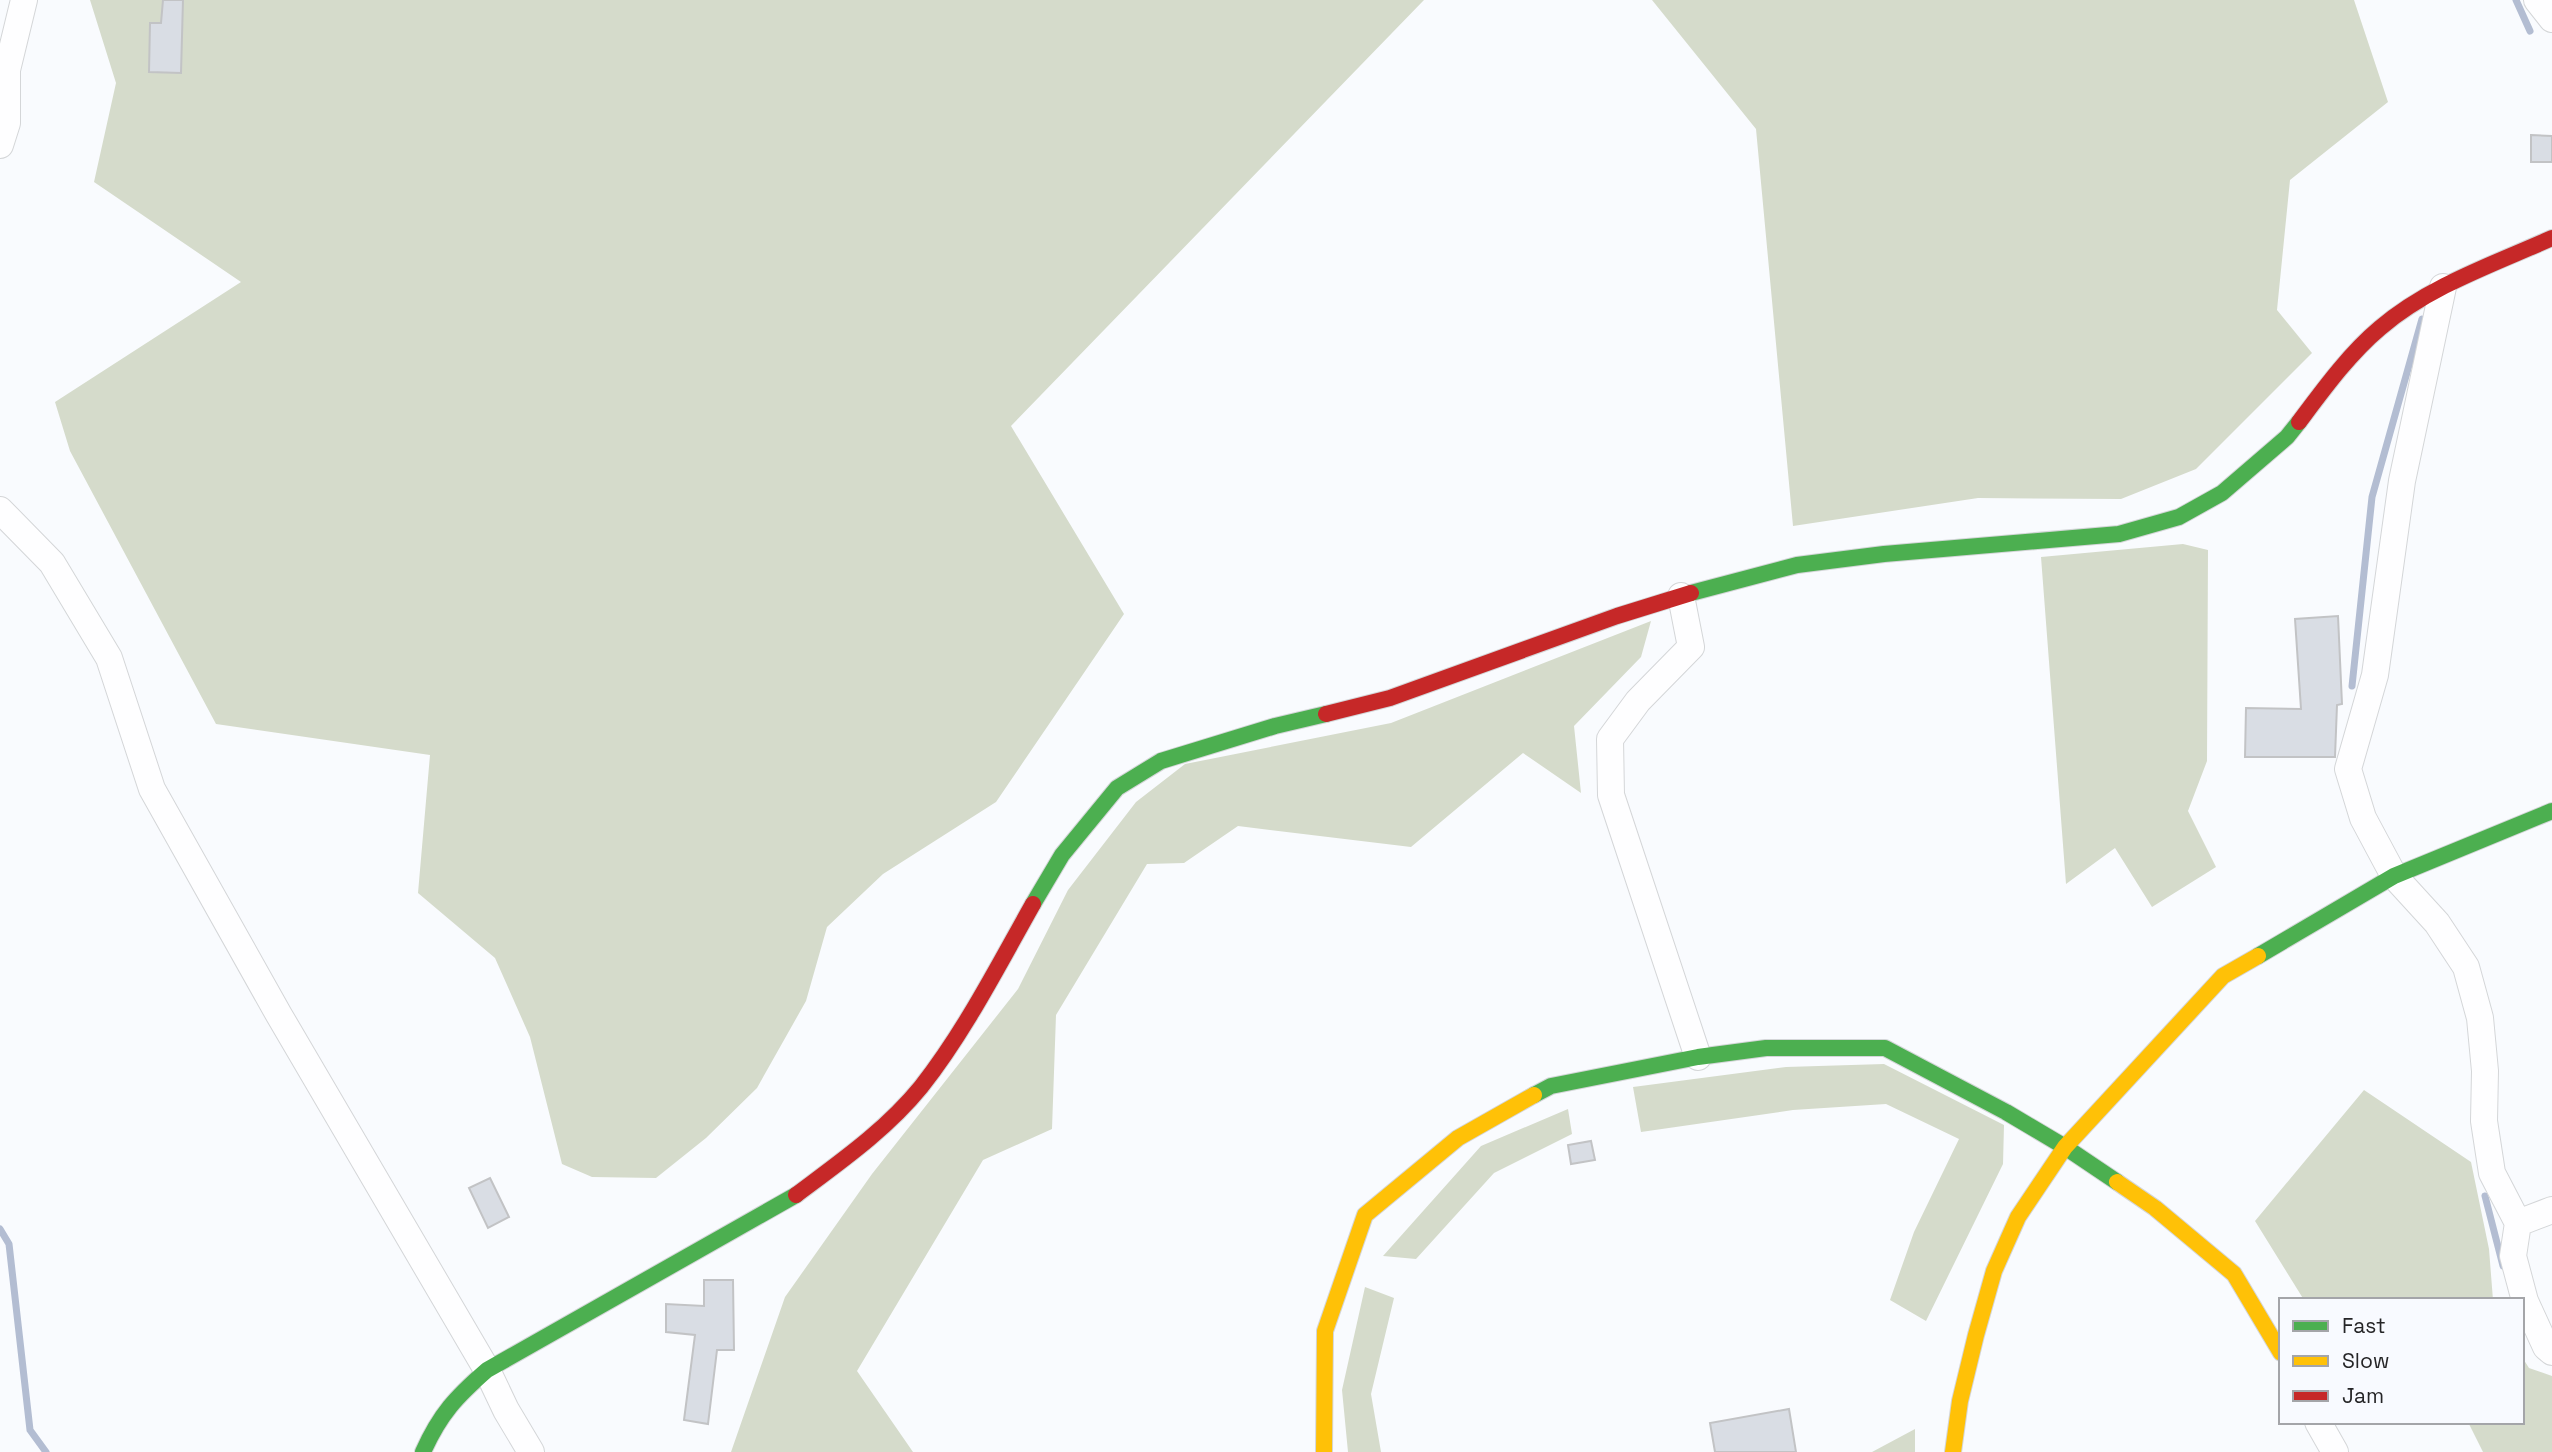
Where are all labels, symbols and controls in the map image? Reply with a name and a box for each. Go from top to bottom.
legend [2279,1298,2524,1424]
text: Fast [2342,1312,2386,1339]
text: Slow [2342,1347,2390,1374]
text: Jam [2342,1382,2384,1409]

